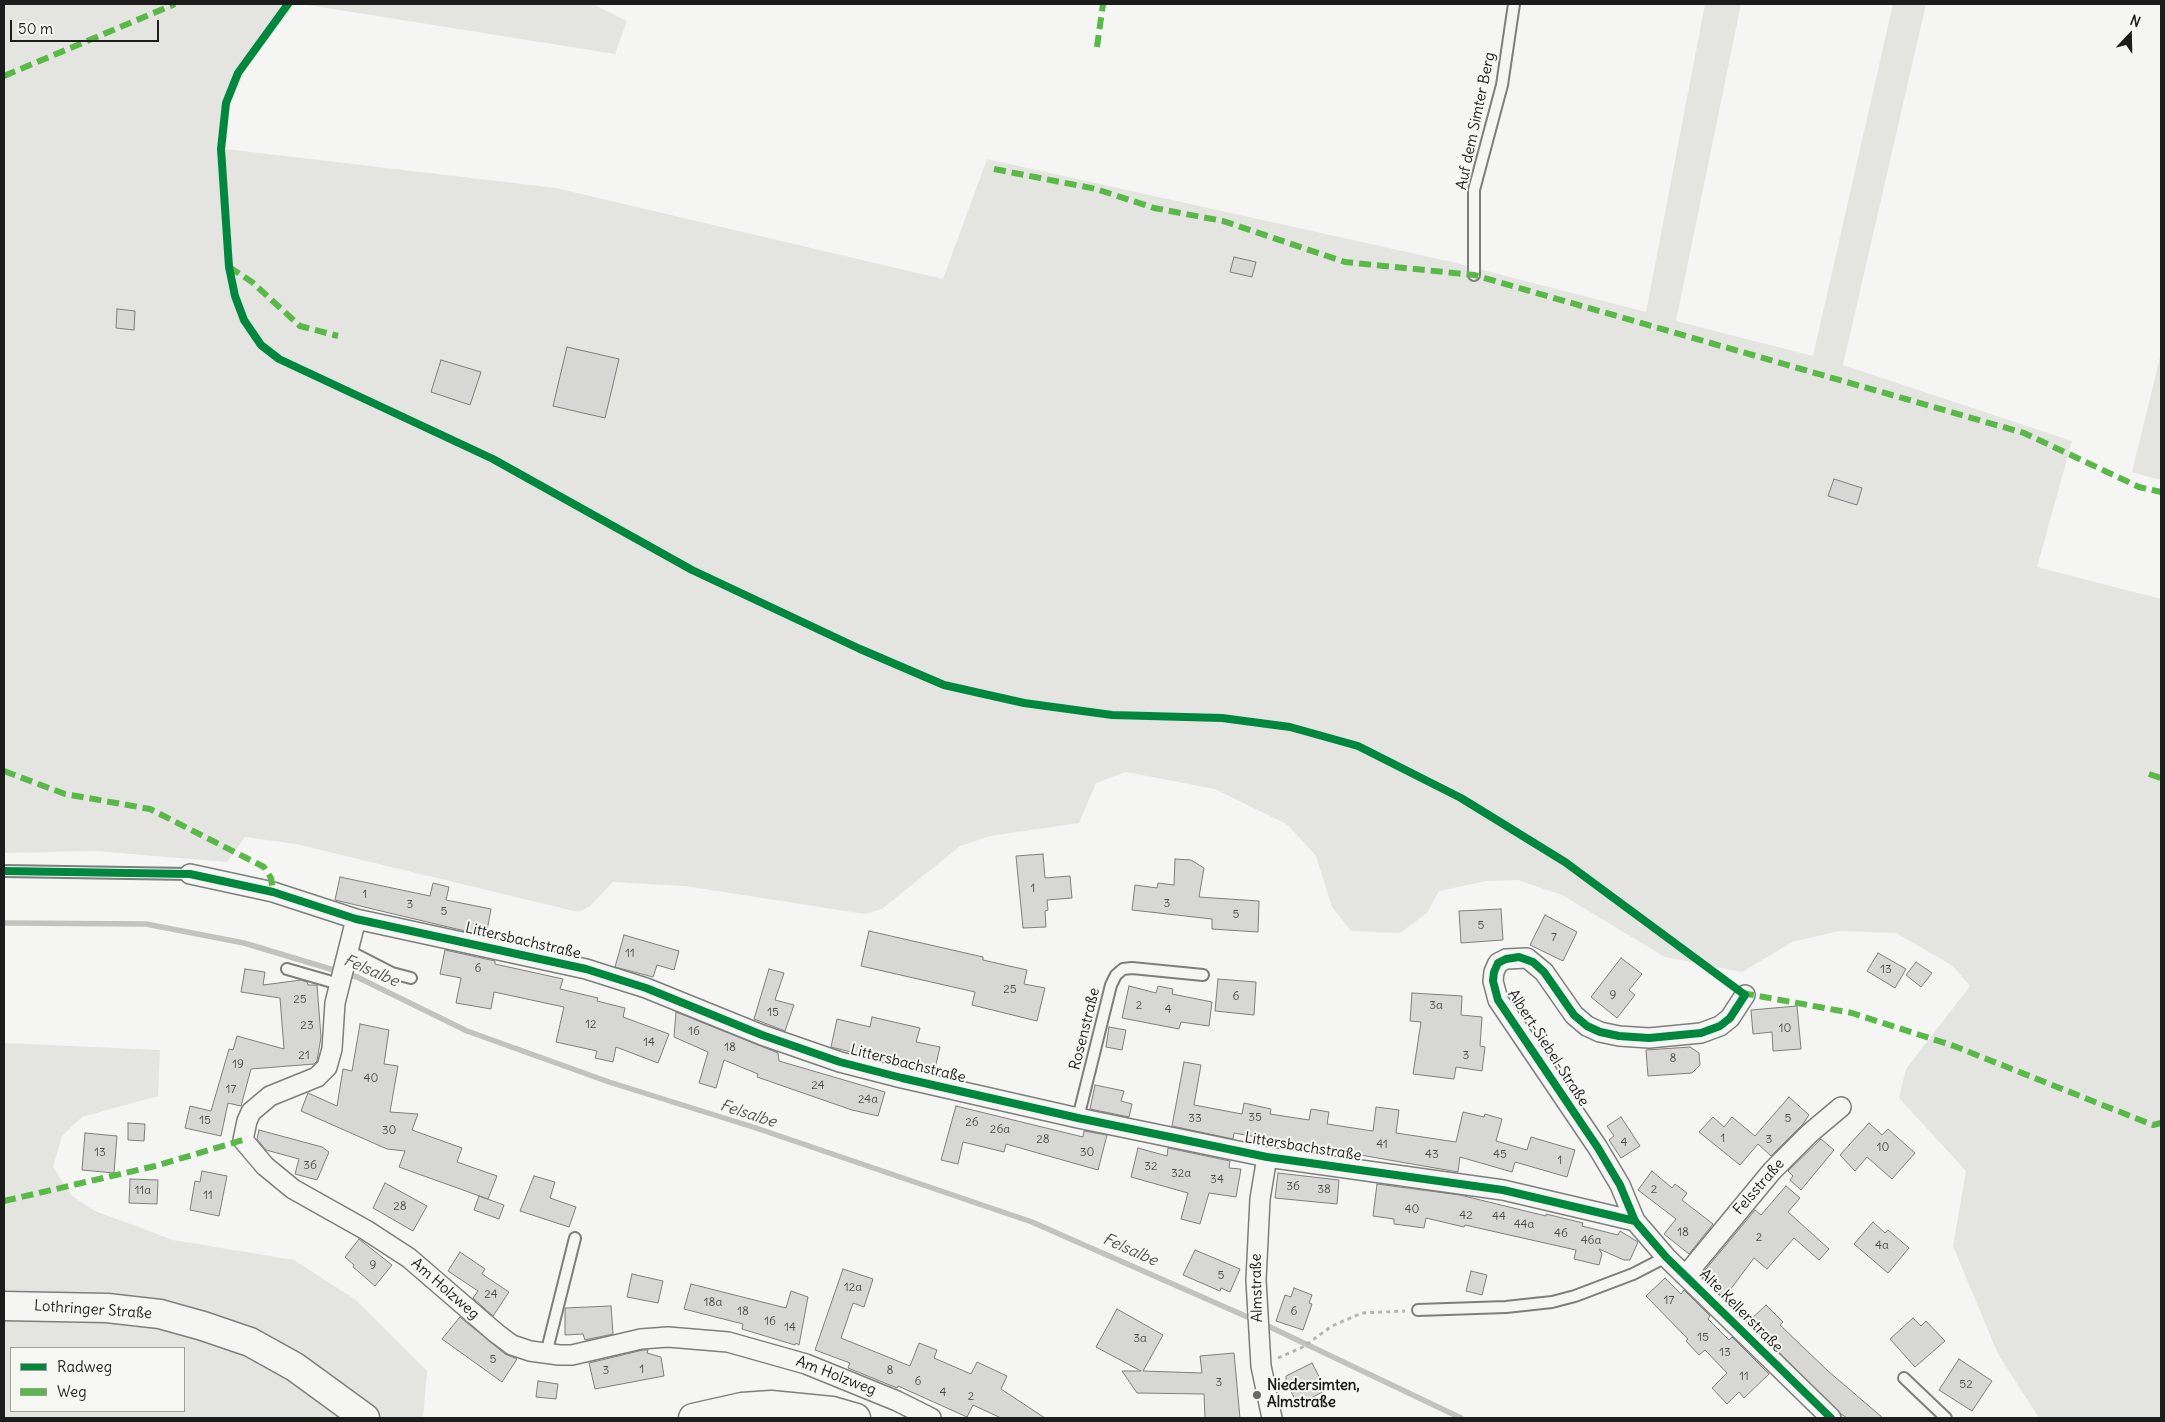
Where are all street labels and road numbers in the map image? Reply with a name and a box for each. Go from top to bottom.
street label: Auf dem Simter Berg [1453,51,1499,191]
street label: Littersbachstraße [463,919,583,963]
street label: Rosenstraße [1066,986,1104,1072]
street label: Albert-Siebel-Straße [1504,986,1592,1110]
street label: Littersbachstraße [848,1041,968,1087]
street label: Littersbachstraße [1243,1129,1363,1165]
street label: Felsstraße [1730,1155,1788,1219]
street label: Almstraße [1247,1253,1267,1323]
street label: Am Holzweg [407,1255,483,1323]
street label: Alte Kellerstraße [1696,1266,1786,1356]
street label: Lothringer Straße [33,1297,153,1323]
street label: Am Holzweg [793,1352,879,1400]

